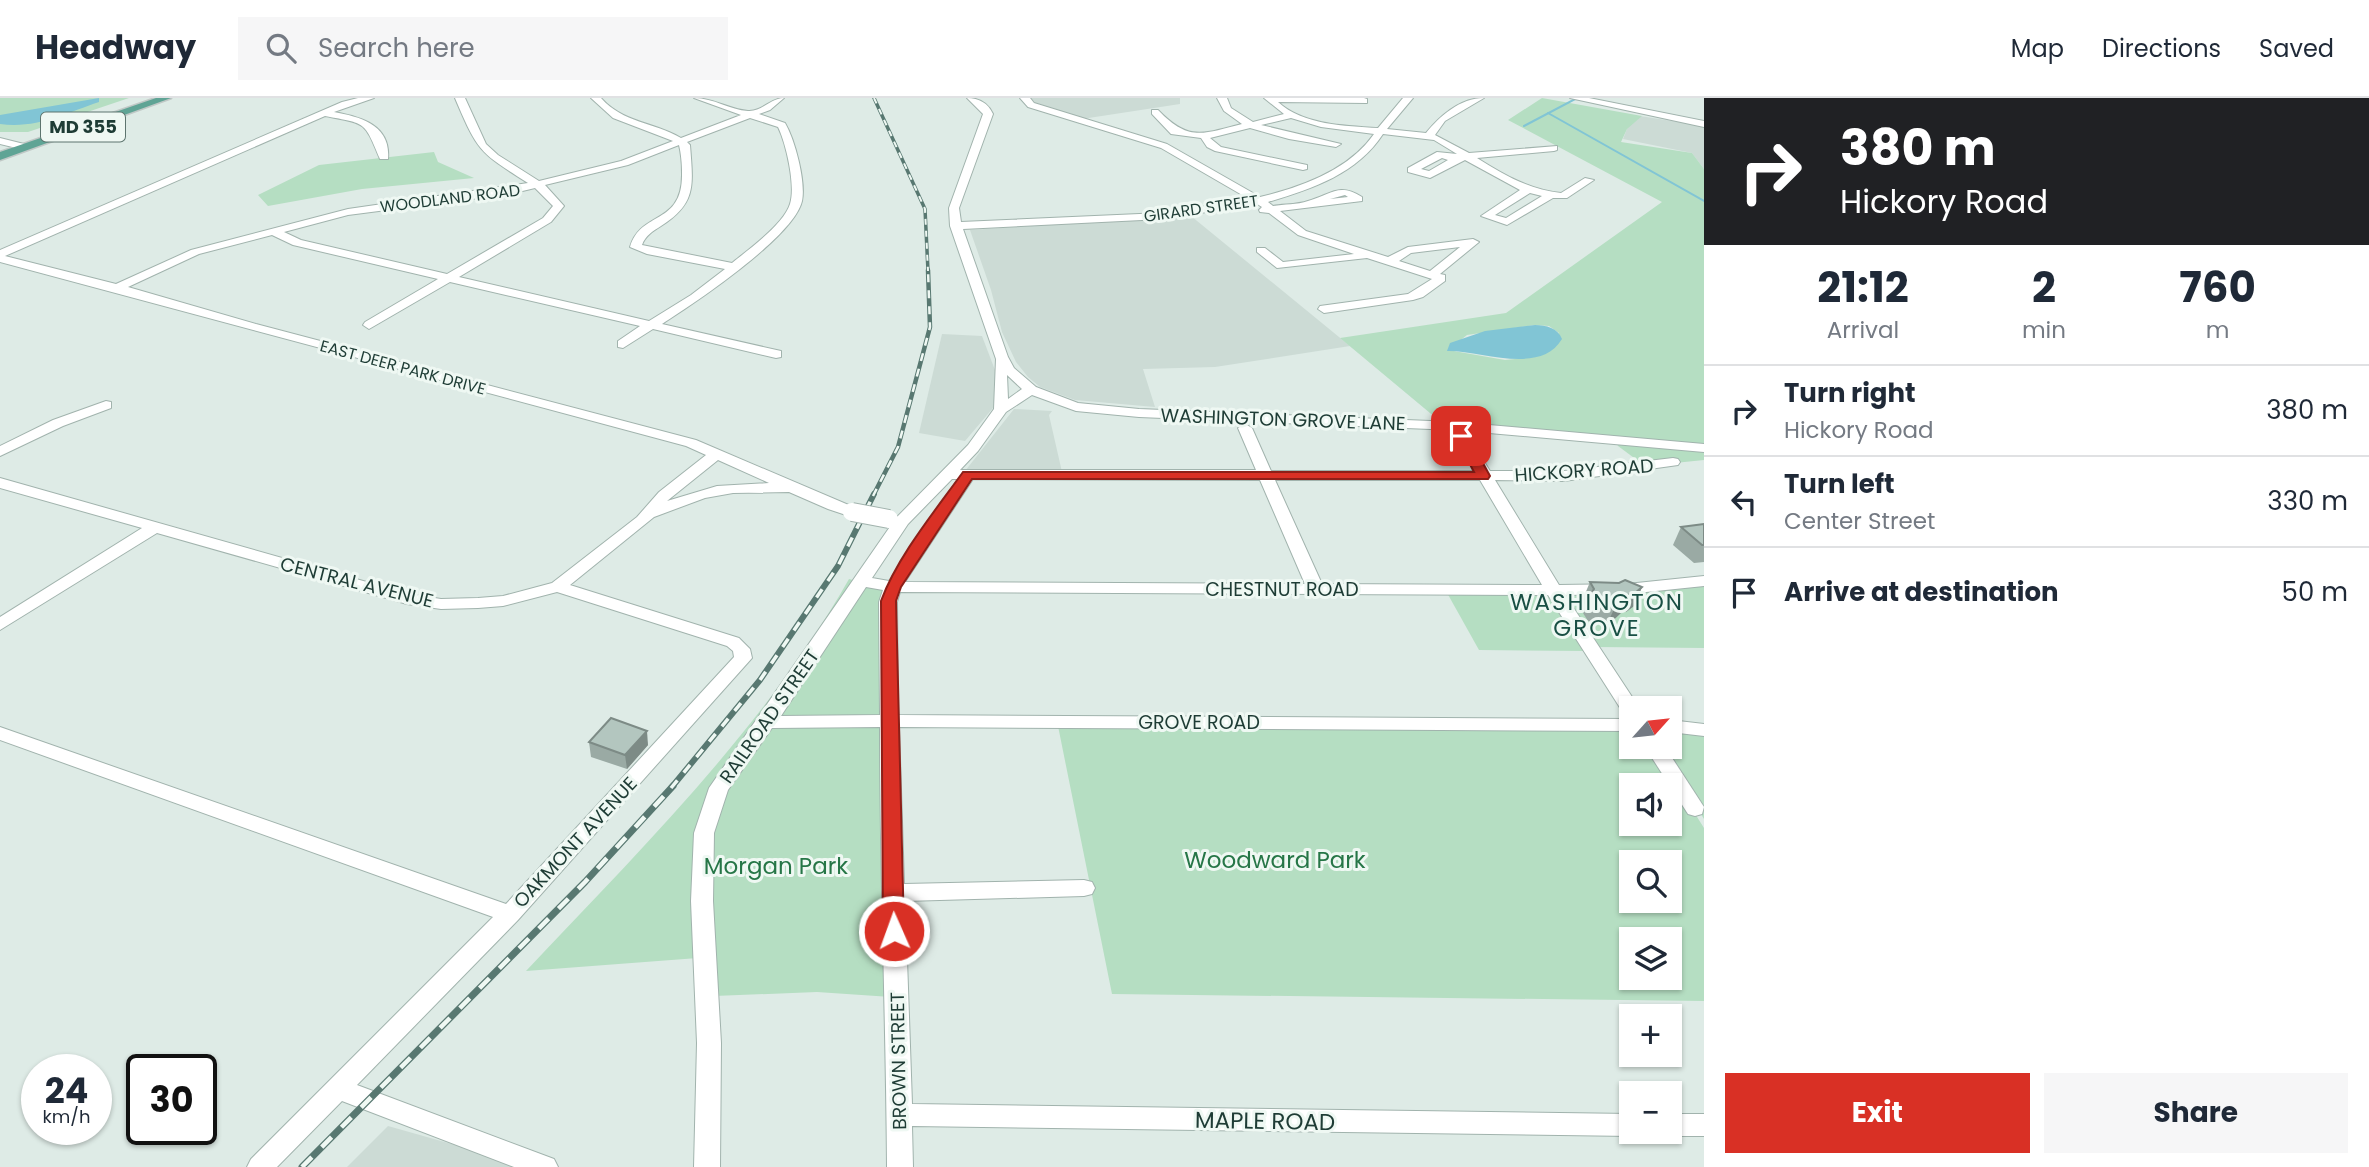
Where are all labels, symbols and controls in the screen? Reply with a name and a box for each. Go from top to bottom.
search box [238,17,728,80]
text: Headway [35,24,196,71]
icon: search [262,29,300,67]
text: Search here [318,30,475,66]
text: Map [2011,32,2064,65]
text: Directions [2102,32,2221,65]
text: Saved [2259,32,2334,65]
road number: MD 355 [41,113,125,142]
text: 380 m [1840,114,1996,182]
icon: right [1725,126,1816,217]
street label: WOODLAND ROAD [379,178,521,219]
text: Hickory Road [1840,179,2048,224]
street label: GIRARD STREET [1142,189,1260,228]
text: 21:12 [1817,258,1909,317]
text: 2 [2032,258,2056,317]
text: 760 [2179,258,2256,317]
text: Arrival [1827,314,1899,346]
text: min [2022,314,2066,346]
text: m [2206,314,2229,346]
street label: EAST DEER PARK DRIVE [317,334,488,401]
text: Turn right [1784,375,1916,411]
icon: right [1725,392,1763,430]
text: 380 m [2266,392,2348,428]
street label: WASHINGTON GROVE LANE [1160,402,1406,437]
pin [1431,406,1491,466]
text: Hickory Road [1784,414,1934,446]
icon: arrive [1442,417,1480,455]
street label: HICKORY ROAD [1514,452,1654,489]
text: Turn left [1784,466,1895,502]
icon: left [1725,483,1763,521]
text: 330 m [2267,483,2348,519]
text: Center Street [1784,505,1935,537]
street label: CENTRAL AVENUE [277,550,436,615]
icon: arrive [1725,574,1763,612]
text: Arrive at destination [1784,574,2059,610]
text: 50 m [2282,574,2348,610]
street label: CHESTNUT ROAD [1205,576,1359,603]
district label: WASHINGTON GROVE [1510,586,1684,644]
street label: RAILROAD STREET [713,644,826,789]
north arrow [1619,696,1682,760]
map controls [1619,696,1682,1144]
street label: GROVE ROAD [1138,709,1260,736]
street label: OAKMONT AVENUE [507,771,643,914]
button: sound [1619,773,1682,836]
park label: Woodward Park [1184,844,1366,876]
park label: Morgan Park [704,850,848,882]
button: search [1619,850,1682,913]
position arrow [857,894,931,968]
button: layers [1619,927,1682,990]
street label: BROWN STREET [884,992,913,1130]
button: + [1619,1004,1682,1067]
speed limit sign: 30 [126,1054,217,1145]
text: 24 [45,1066,88,1115]
button: Exit [1725,1073,2030,1153]
button: Share [2044,1073,2348,1153]
button: − [1619,1081,1682,1144]
text: km/h [43,1104,90,1129]
street label: MAPLE ROAD [1195,1104,1335,1138]

